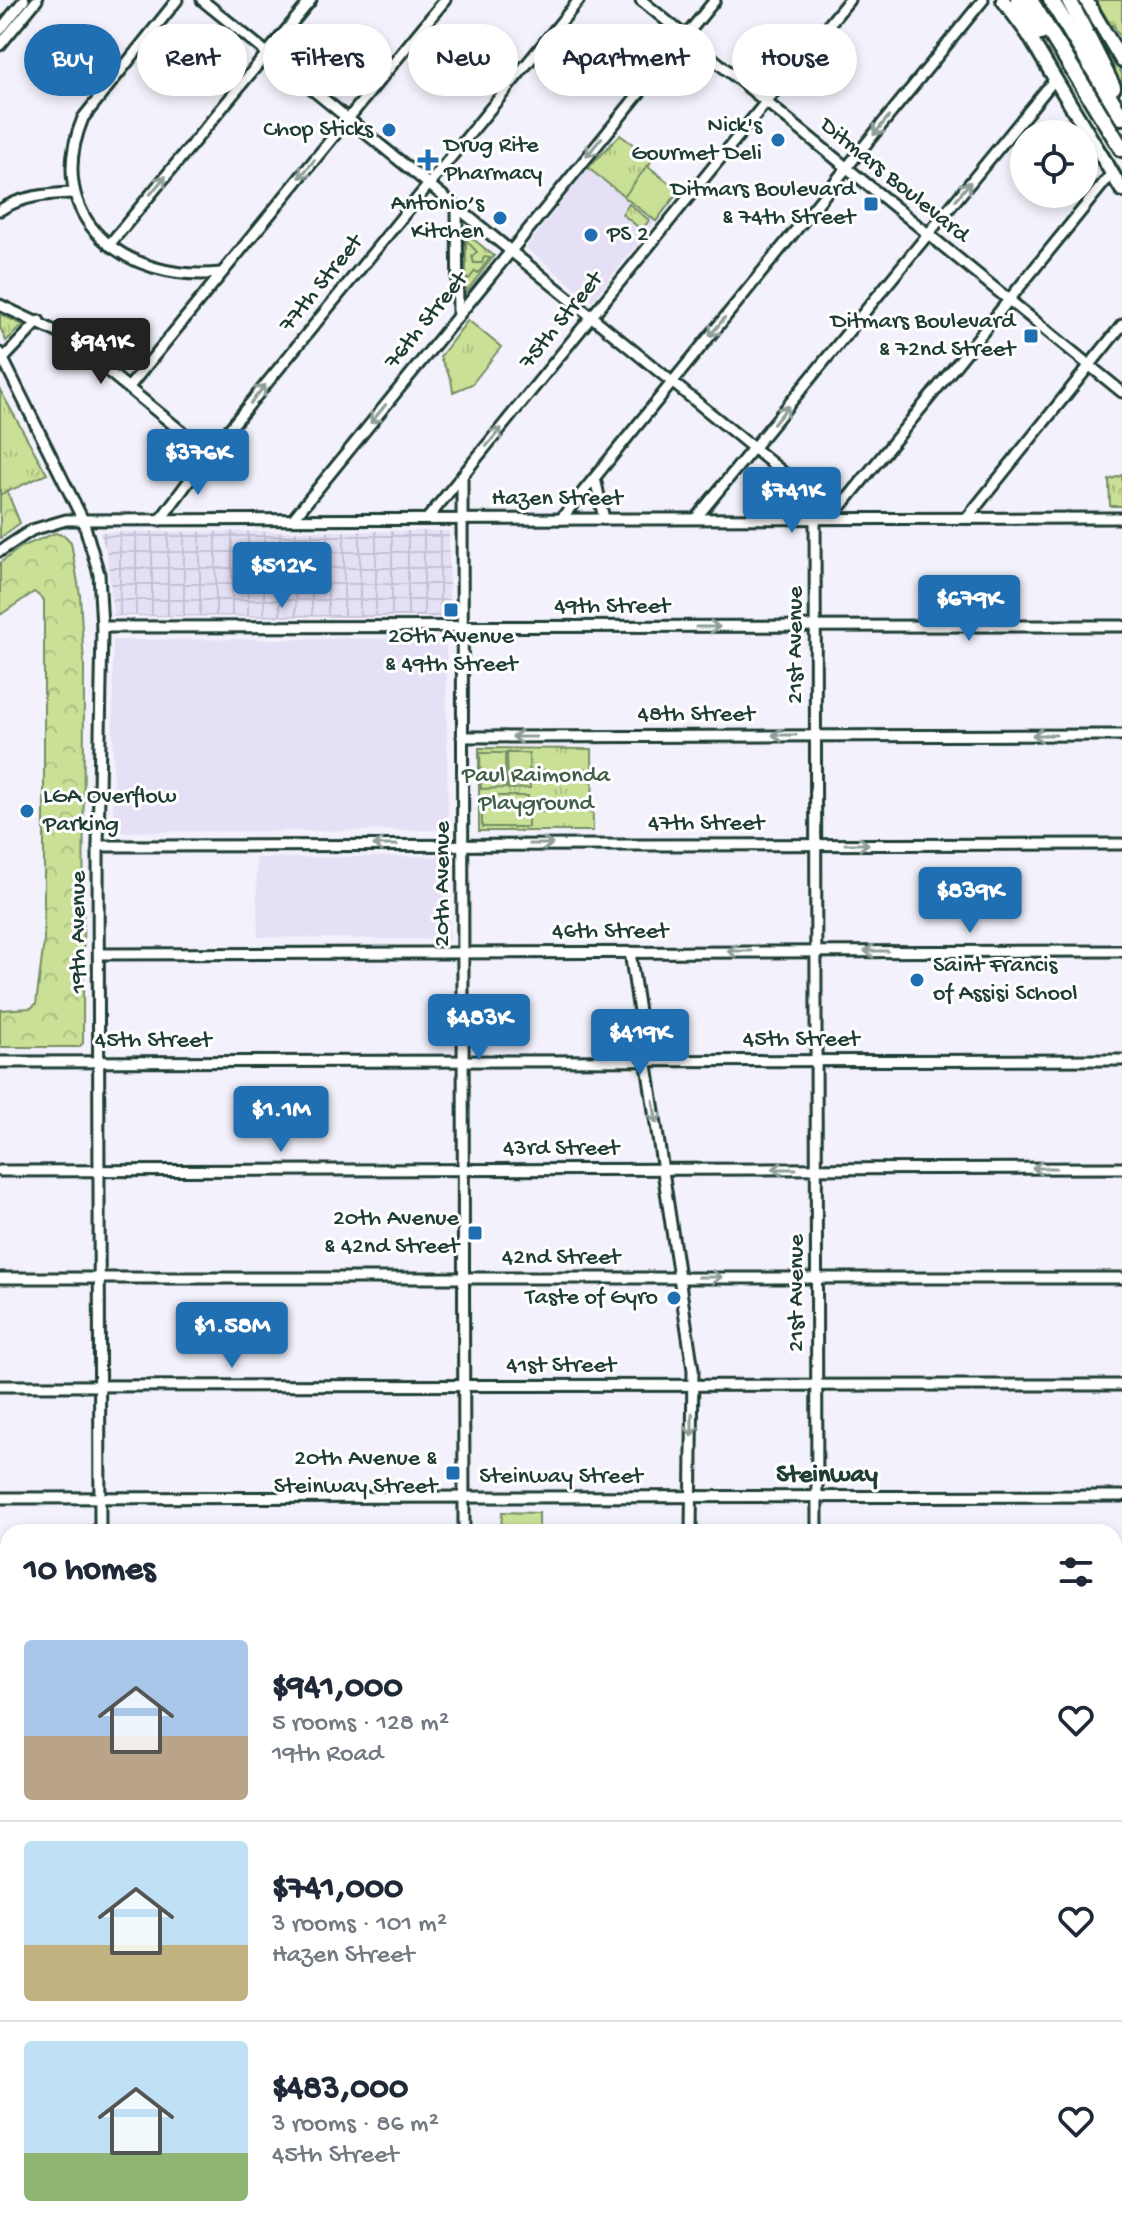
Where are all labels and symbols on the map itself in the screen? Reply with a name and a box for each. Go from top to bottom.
street label: Ditmars Boulevard [812,111,976,251]
place label: Nick's Gourmet Deli [631,112,763,169]
one-way arrow [872,115,890,136]
place label: Chop Sticks [263,116,374,145]
marker: Chop Sticks [380,121,398,139]
marker: Nick's Gourmet Deli [769,131,787,149]
place label: Drug Rite Pharmacy [442,132,542,189]
one-way arrow [586,136,603,157]
marker: Drug Rite Pharmacy [419,151,437,169]
one-way arrow [298,158,316,179]
one-way arrow [150,175,167,196]
place label: Ditmars Boulevard & 74th Street [669,176,857,233]
one-way arrow [954,182,972,202]
place label: Antonio’s Kitchen [391,190,485,247]
marker: Ditmars Boulevard & 74th Street [862,195,880,213]
marker: Antonio’s Kitchen [491,209,509,227]
place label: PS 2 [606,221,649,250]
marker: PS 2 [582,226,600,244]
street label: 77th Street [273,228,372,339]
street label: 76th Street [378,265,476,376]
street label: 75th Street [513,265,612,377]
place label: Ditmars Boulevard & 72nd Street [829,308,1017,365]
one-way arrow [708,317,726,337]
pin: $941K [45,318,157,386]
marker: Ditmars Boulevard & 72nd Street [1022,327,1040,345]
one-way arrow [249,383,267,404]
one-way arrow [369,403,387,424]
one-way arrow [772,405,790,426]
one-way arrow [485,427,503,448]
pin: $376K [142,429,254,497]
pin: $741K [736,467,848,535]
street label: Hazen Street [491,485,625,514]
pin: $512K [226,542,338,610]
pin: $679K [913,575,1025,643]
street label: 21st Avenue [782,585,811,704]
street label: 49th Street [554,593,672,622]
marker: 20th Avenue & 49th Street [442,601,460,619]
one-way arrow [694,619,721,635]
place label: 20th Avenue & 49th Street [385,623,519,680]
street label: 48th Street [638,701,757,730]
one-way arrow [771,727,798,743]
one-way arrow [1031,727,1058,743]
one-way arrow [511,729,538,745]
park label: Paul Raimonda Playground [461,762,611,819]
place label: LGA Overflow Parking [42,783,177,840]
marker: LGA Overflow Parking [18,802,36,820]
street label: 47th Street [648,810,766,839]
street label: 20th Avenue [429,820,458,947]
one-way arrow [527,836,554,852]
one-way arrow [843,836,870,852]
one-way arrow [372,837,399,853]
pin: $839K [914,867,1026,935]
street label: 19th Avenue [65,870,94,994]
street label: 46th Street [552,918,670,947]
one-way arrow [726,943,753,959]
one-way arrow [863,943,890,959]
place label: Saint Francis of Assisi School [933,952,1078,1009]
marker: Saint Francis of Assisi School [908,971,926,989]
pin: $483K [423,994,535,1062]
pin: $419K [584,1009,696,1077]
street label: 45th Street [743,1026,861,1055]
street label: 45th Street [95,1027,213,1056]
pin: $1.1M [225,1086,337,1154]
one-way arrow [648,1098,663,1124]
street label: 43rd Street [503,1135,621,1164]
one-way arrow [1031,1160,1058,1176]
one-way arrow [771,1161,798,1177]
place label: 20th Avenue & 42nd Street [324,1205,461,1262]
marker: 20th Avenue & 42nd Street [466,1224,484,1242]
street label: 21st Avenue [783,1233,812,1352]
street label: 42nd Street [502,1244,622,1273]
one-way arrow [696,1269,723,1285]
place label: Taste of Gyro [523,1284,658,1313]
marker: Taste of Gyro [665,1289,683,1307]
pin: $1.58M [167,1302,297,1370]
street label: 41st Street [506,1352,618,1381]
one-way arrow [684,1411,700,1438]
place label: 20th Avenue & Steinway Street [274,1445,439,1502]
district label: Steinway [776,1461,878,1492]
street label: Steinway Street [479,1463,645,1492]
marker: 20th Avenue & Steinway Street [444,1464,462,1482]

